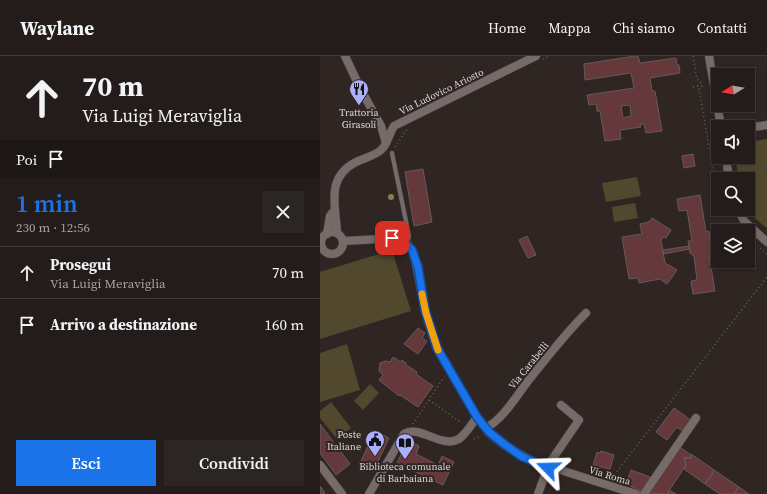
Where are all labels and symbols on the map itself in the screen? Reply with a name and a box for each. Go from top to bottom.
street label: Via Ludovico Ariosto [397,65,486,118]
north arrow [711,68,755,112]
restaurant icon: Trattoria Girasoli [348,78,370,106]
place label: Trattoria Girasoli [339,106,380,131]
pin [375,221,409,255]
street label: Via Carabelli [505,339,551,392]
place label: Poste Italiane [327,428,361,453]
public building icon: Poste Italiane [364,429,386,457]
library icon: Biblioteca comunale di Barbaiana [394,432,416,460]
position arrow [527,447,569,489]
place label: Biblioteca comunale di Barbaiana [359,460,451,485]
street label: Via Roma [587,463,633,488]

